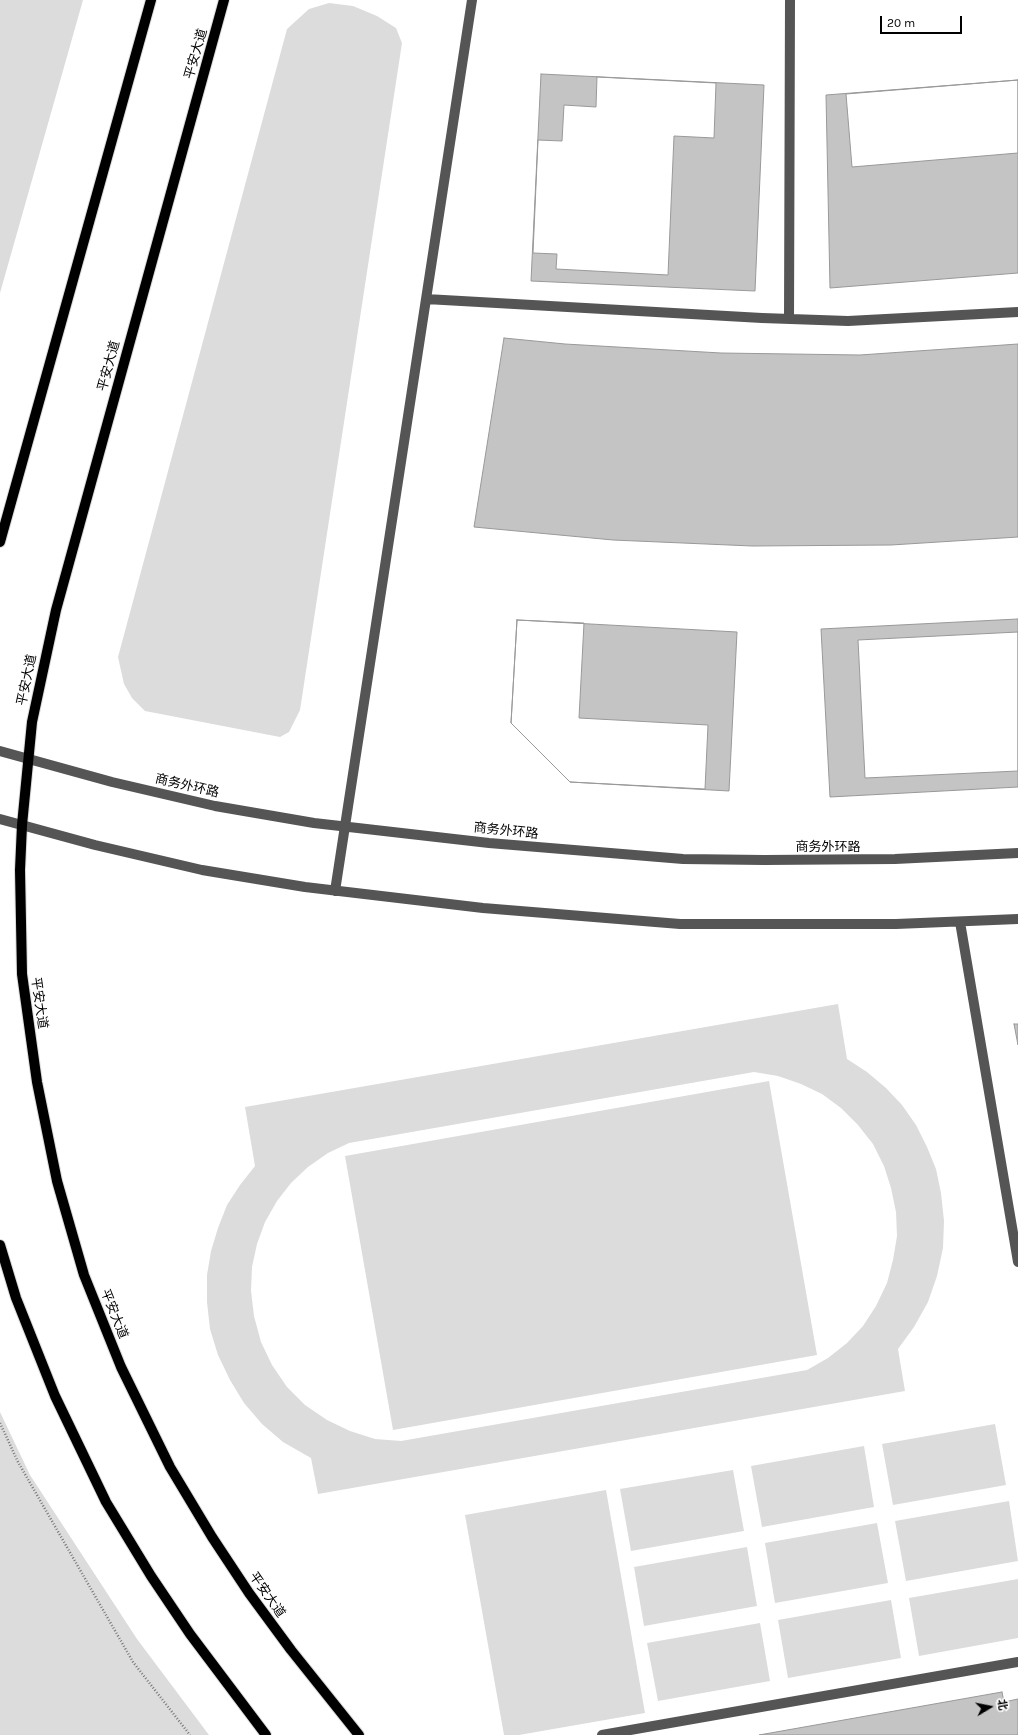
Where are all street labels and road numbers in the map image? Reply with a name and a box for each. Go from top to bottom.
street label: 平安大道 [181,27,211,81]
street label: 平安大道 [95,339,123,393]
street label: 平安大道 [14,653,40,707]
street label: 商务外环路 [154,771,220,801]
street label: 商务外环路 [473,820,539,842]
street label: 商务外环路 [796,839,860,855]
street label: 平安大道 [28,976,50,1030]
street label: 平安大道 [97,1287,131,1341]
street label: 平安大道 [246,1569,288,1621]

